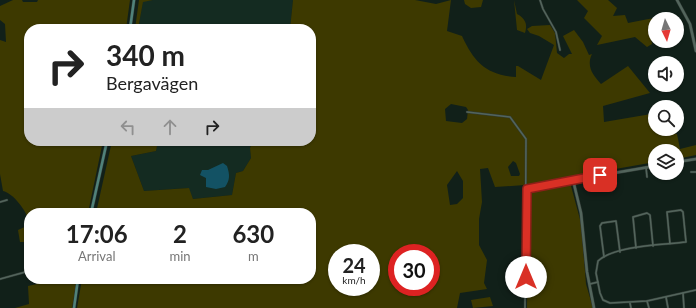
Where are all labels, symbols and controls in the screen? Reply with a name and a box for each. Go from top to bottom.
north arrow [648,12,684,48]
map controls [648,12,684,180]
text: 340 m [106,38,185,72]
icon: right [40,40,92,92]
button: sound [648,56,684,92]
text: Bergavägen [106,72,198,94]
button: search [648,100,684,136]
icon: left [117,116,139,138]
icon: ahead [159,116,181,138]
icon: right [201,116,223,138]
button: layers [648,144,684,180]
pin [583,158,617,192]
icon: arrive [589,164,611,186]
text: 17:06 [66,219,128,248]
text: 2 [173,219,187,248]
text: 630 [232,219,274,248]
speed limit sign: 30 [388,244,440,296]
text: Arrival [78,248,115,264]
text: min [170,248,191,264]
text: m [248,248,259,264]
text: 24 [342,253,366,277]
position arrow [505,256,547,298]
text: km/h [342,274,366,286]

